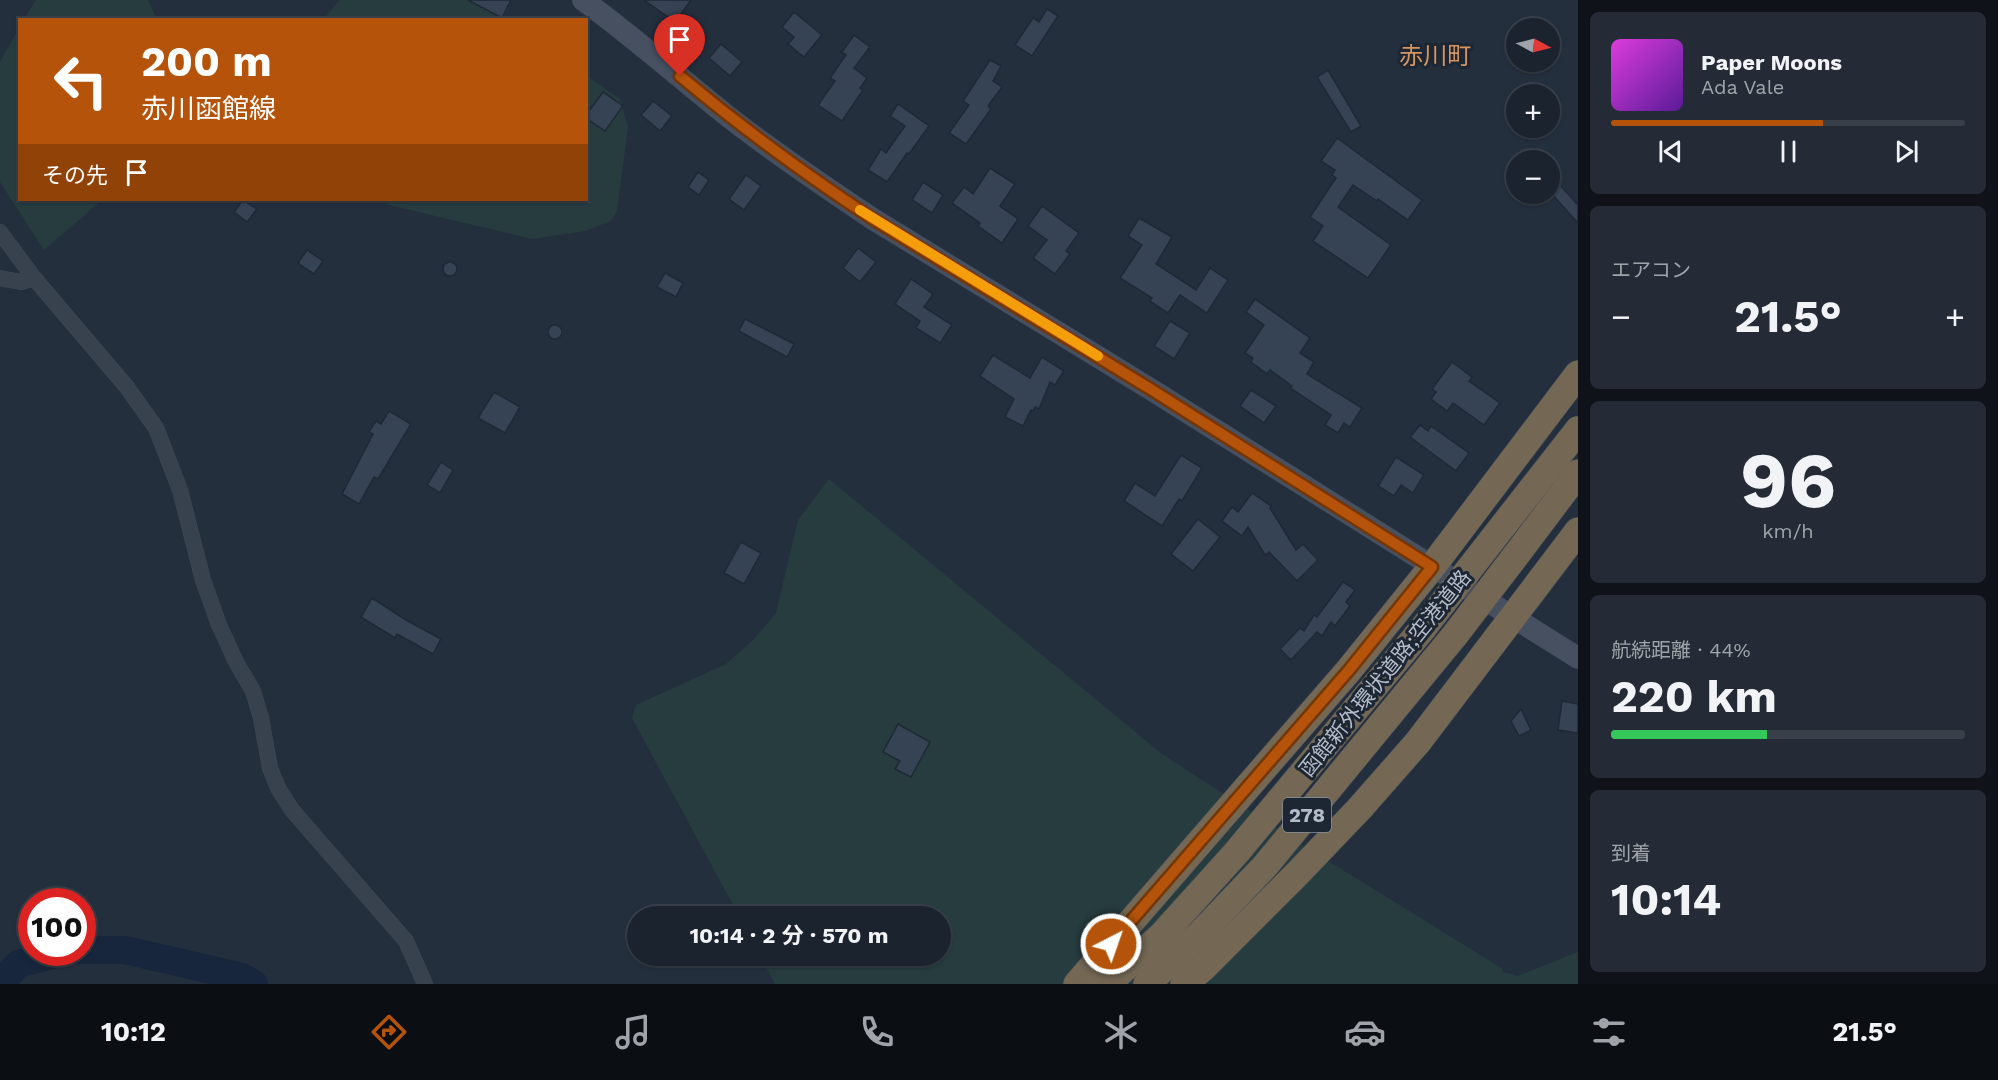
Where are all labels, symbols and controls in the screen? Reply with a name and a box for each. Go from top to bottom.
pin [654,14,705,76]
north arrow [1506,18,1560,72]
map controls [1506,18,1560,204]
icon: arrive [663,23,696,56]
text: 200 m [141,37,272,86]
icon: left [42,42,120,120]
district label: 赤川町 [1399,42,1471,70]
text: Paper Moons [1701,50,1842,75]
text: Ada Vale [1701,75,1784,99]
button: + [1506,84,1560,138]
text: 赤川函館線 [141,93,276,125]
icon: previous [1654,135,1687,168]
icon: pause [1772,135,1805,168]
icon: next [1890,135,1923,168]
button: − [1506,150,1560,204]
icon: arrive [120,156,153,189]
text: その先 [42,163,108,188]
text: エアコン [1611,258,1691,282]
text: 21.5° [1734,290,1842,343]
text: − [1611,297,1631,336]
text: + [1945,297,1965,336]
text: 96 [1740,434,1836,526]
text: km/h [1762,519,1814,543]
street label: 函館新外環状道路;空港道路 [1294,565,1476,781]
text: 航続距離 · 44% [1611,638,1751,662]
text: 220 km [1611,670,1777,723]
road number: 278 [1283,798,1331,832]
text: 到着 [1611,841,1651,865]
text: 10:14 [1611,873,1721,926]
speed limit sign: 100 [18,888,96,966]
position arrow [1079,912,1143,976]
text: 10:14 · 2 分 · 570 m [690,923,888,948]
icon: directions [368,1011,410,1053]
icon: music [612,1011,654,1053]
icon: phone [856,1011,898,1053]
icon: climate [1100,1011,1142,1053]
icon: car [1344,1011,1386,1053]
icon: filters [1588,1011,1630,1053]
text: 10:12 [101,1016,166,1048]
text: 21.5° [1832,1016,1897,1048]

